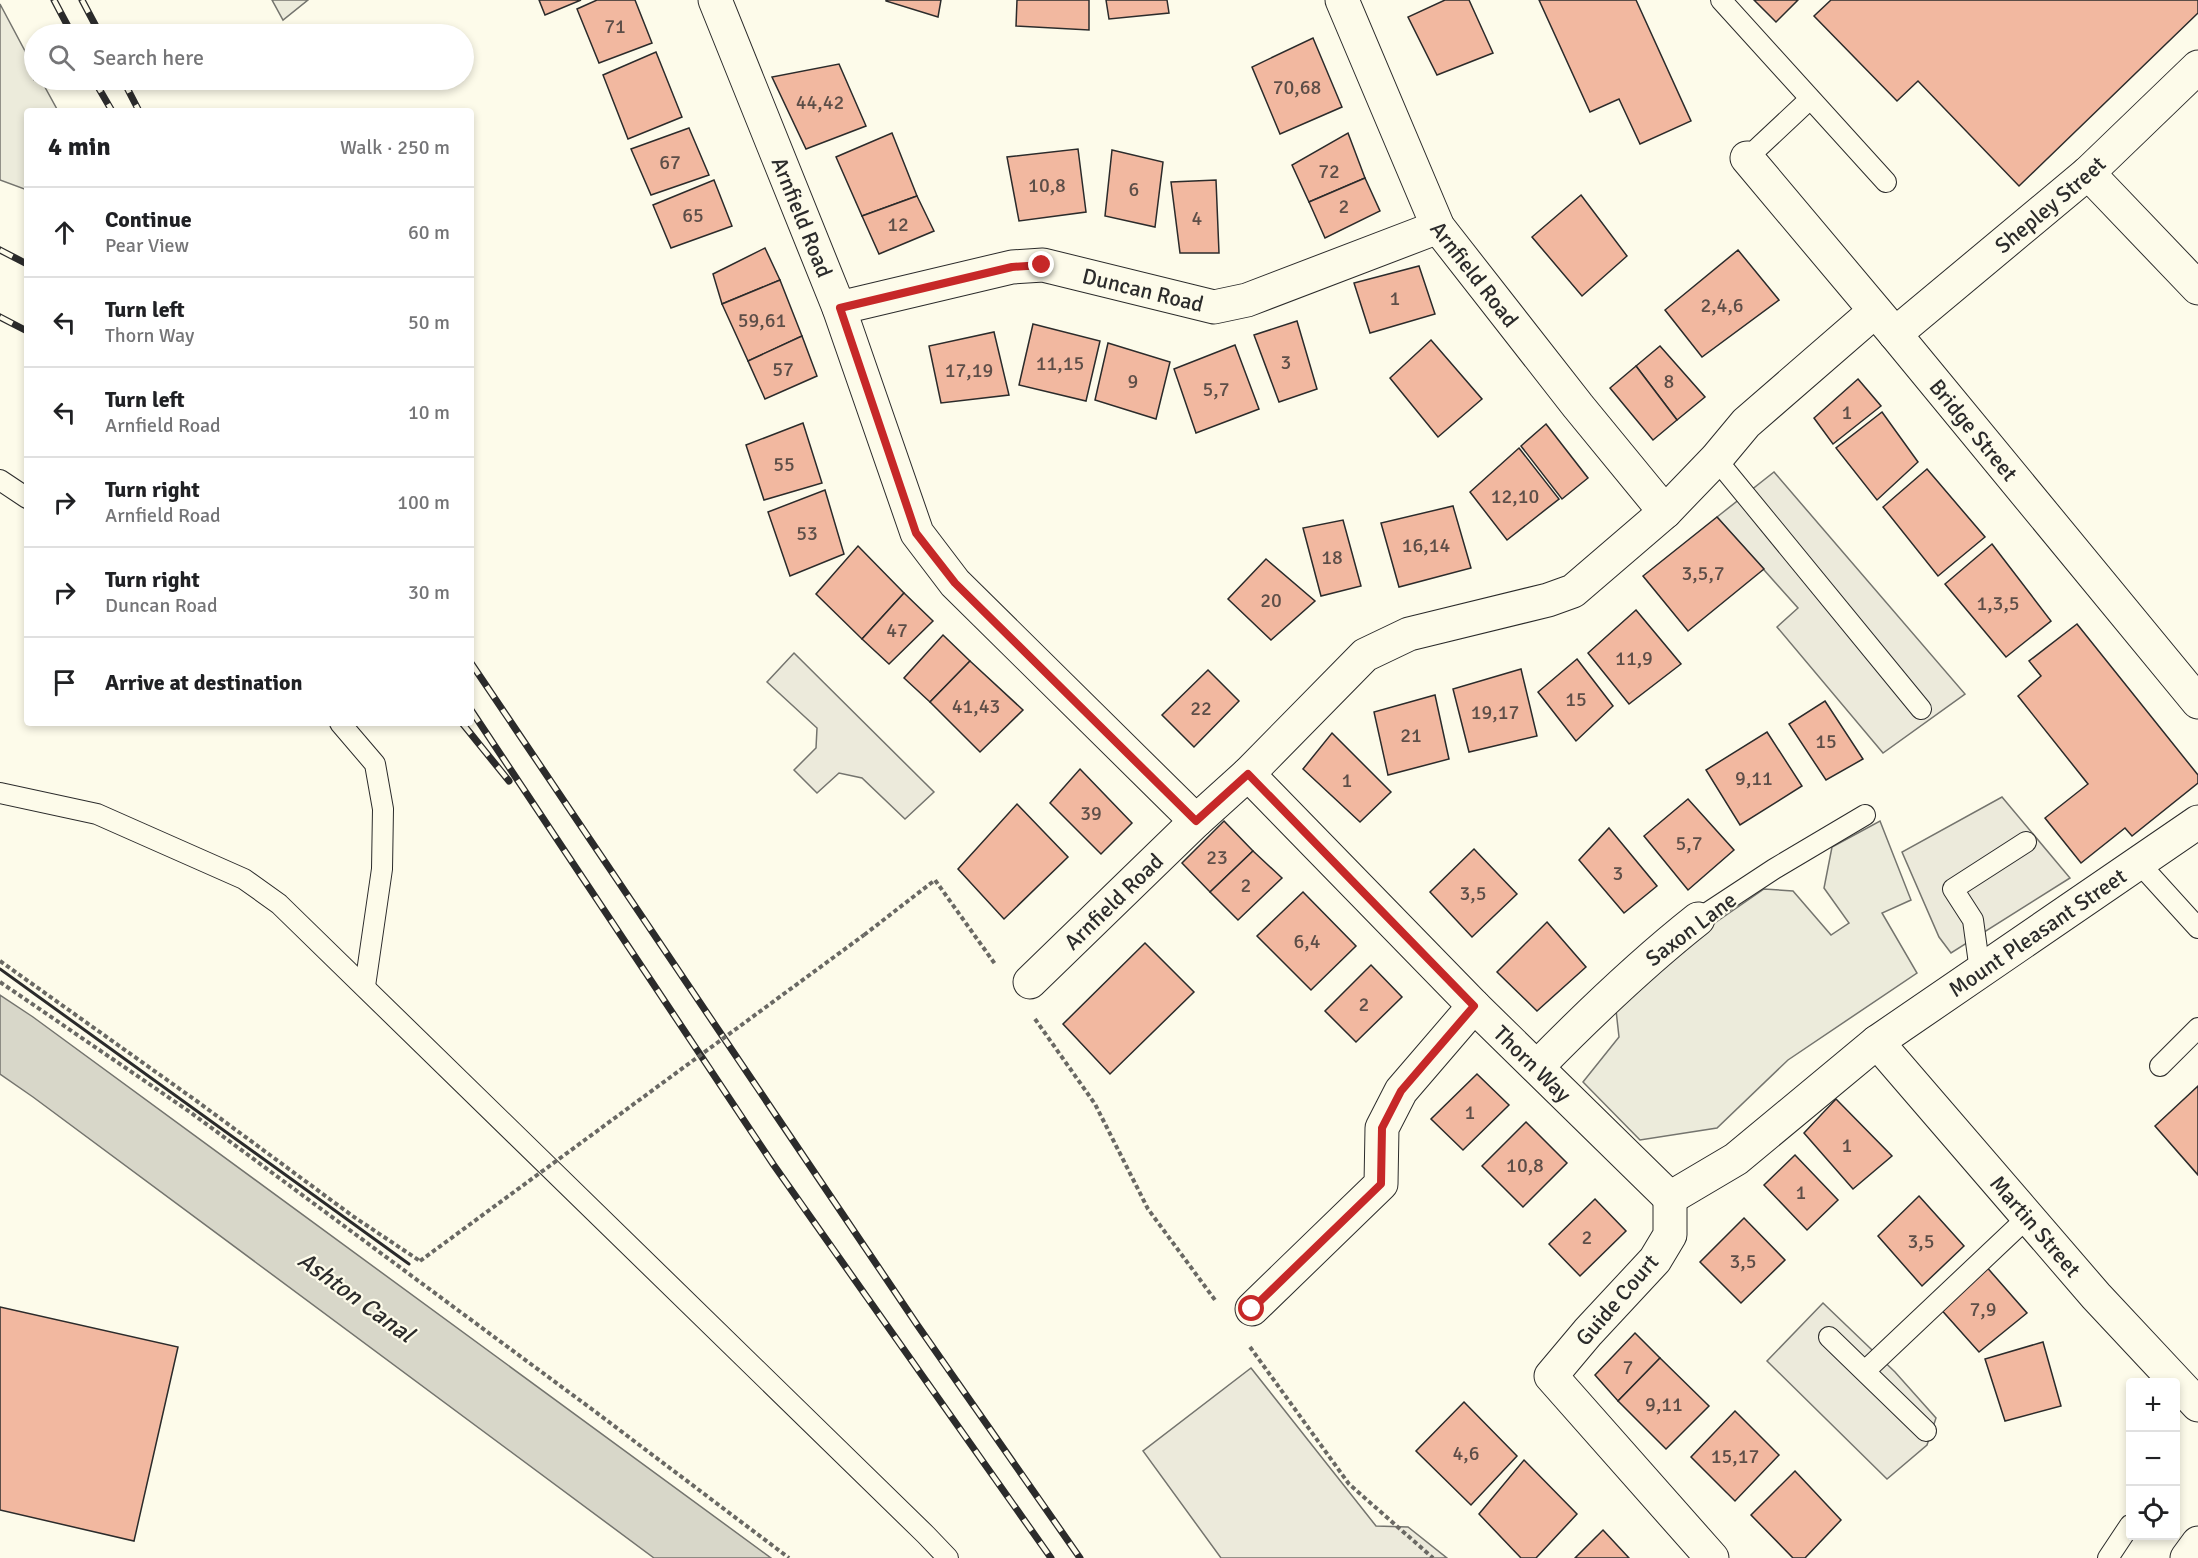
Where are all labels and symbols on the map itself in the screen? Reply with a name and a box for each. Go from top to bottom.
house number: 71 [604,14,626,39]
house number: 70,68 [1273,75,1321,100]
house number: 44,42 [796,90,844,115]
house number: 67 [659,150,681,175]
street label: Shepley Street [1989,150,2111,259]
street label: Arnfield Road [766,153,839,281]
house number: 72 [1318,159,1340,184]
house number: 10,8 [1028,173,1066,198]
house number: 6 [1129,177,1139,202]
house number: 2 [1339,194,1349,219]
house number: 65 [682,203,704,228]
house number: 4 [1192,206,1203,231]
house number: 12 [887,212,909,237]
street label: Arnfield Road [1425,215,1525,332]
route end [1028,251,1054,277]
street label: Duncan Road [1080,262,1207,317]
house number: 1 [1390,286,1400,311]
house number: 2,4,6 [1700,293,1744,318]
house number: 59,61 [738,308,786,333]
house number: 3 [1281,350,1291,375]
house number: 11,15 [1036,351,1084,376]
house number: 57 [772,357,794,382]
house number: 17,19 [945,358,993,383]
house number: 9 [1128,369,1138,394]
house number: 8 [1664,369,1674,394]
street label: Bridge Street [1924,373,2024,486]
house number: 5,7 [1203,377,1229,402]
house number: 1 [1842,400,1852,425]
house number: 55 [773,452,795,477]
house number: 12,10 [1491,484,1539,509]
house number: 53 [796,521,818,546]
house number: 16,14 [1402,533,1450,558]
house number: 18 [1321,545,1343,570]
house number: 3,5,7 [1681,561,1725,586]
house number: 20 [1260,588,1282,613]
house number: 1,3,5 [1976,591,2020,616]
house number: 47 [886,618,908,643]
house number: 11,9 [1615,646,1653,671]
house number: 15 [1565,687,1587,712]
house number: 41,43 [952,694,1000,719]
house number: 22 [1190,696,1212,721]
house number: 19,17 [1471,700,1519,725]
house number: 21 [1400,723,1422,748]
house number: 15 [1815,729,1837,754]
house number: 9,11 [1735,766,1773,791]
house number: 1 [1342,768,1352,793]
house number: 39 [1080,801,1102,826]
house number: 5,7 [1676,831,1702,856]
house number: 23 [1206,845,1228,870]
street label: Arnfield Road [1058,847,1168,955]
house number: 3 [1613,861,1623,886]
street label: Mount Pleasant Street [1943,862,2131,1003]
house number: 2 [1241,873,1251,898]
house number: 3,5 [1460,881,1486,906]
street label: Saxon Lane [1640,886,1742,972]
house number: 6,4 [1294,929,1321,954]
house number: 2 [1359,992,1369,1017]
street label: Thorn Way [1488,1019,1578,1108]
house number: 1 [1465,1100,1475,1125]
house number: 1 [1842,1133,1852,1158]
house number: 10,8 [1506,1153,1544,1178]
street label: Martin Street [1984,1170,2087,1283]
house number: 1 [1796,1180,1806,1205]
house number: 2 [1582,1225,1592,1250]
house number: 3,5 [1908,1229,1934,1254]
water label: Ashton Canal [292,1245,421,1350]
street label: Guide Court [1570,1248,1664,1351]
house number: 3,5 [1730,1249,1756,1274]
route start [1238,1295,1264,1321]
house number: 7,9 [1970,1297,1996,1322]
house number: 7 [1623,1355,1633,1380]
house number: 9,11 [1645,1392,1683,1417]
house number: 4,6 [1453,1441,1479,1466]
house number: 15,17 [1711,1444,1759,1469]

